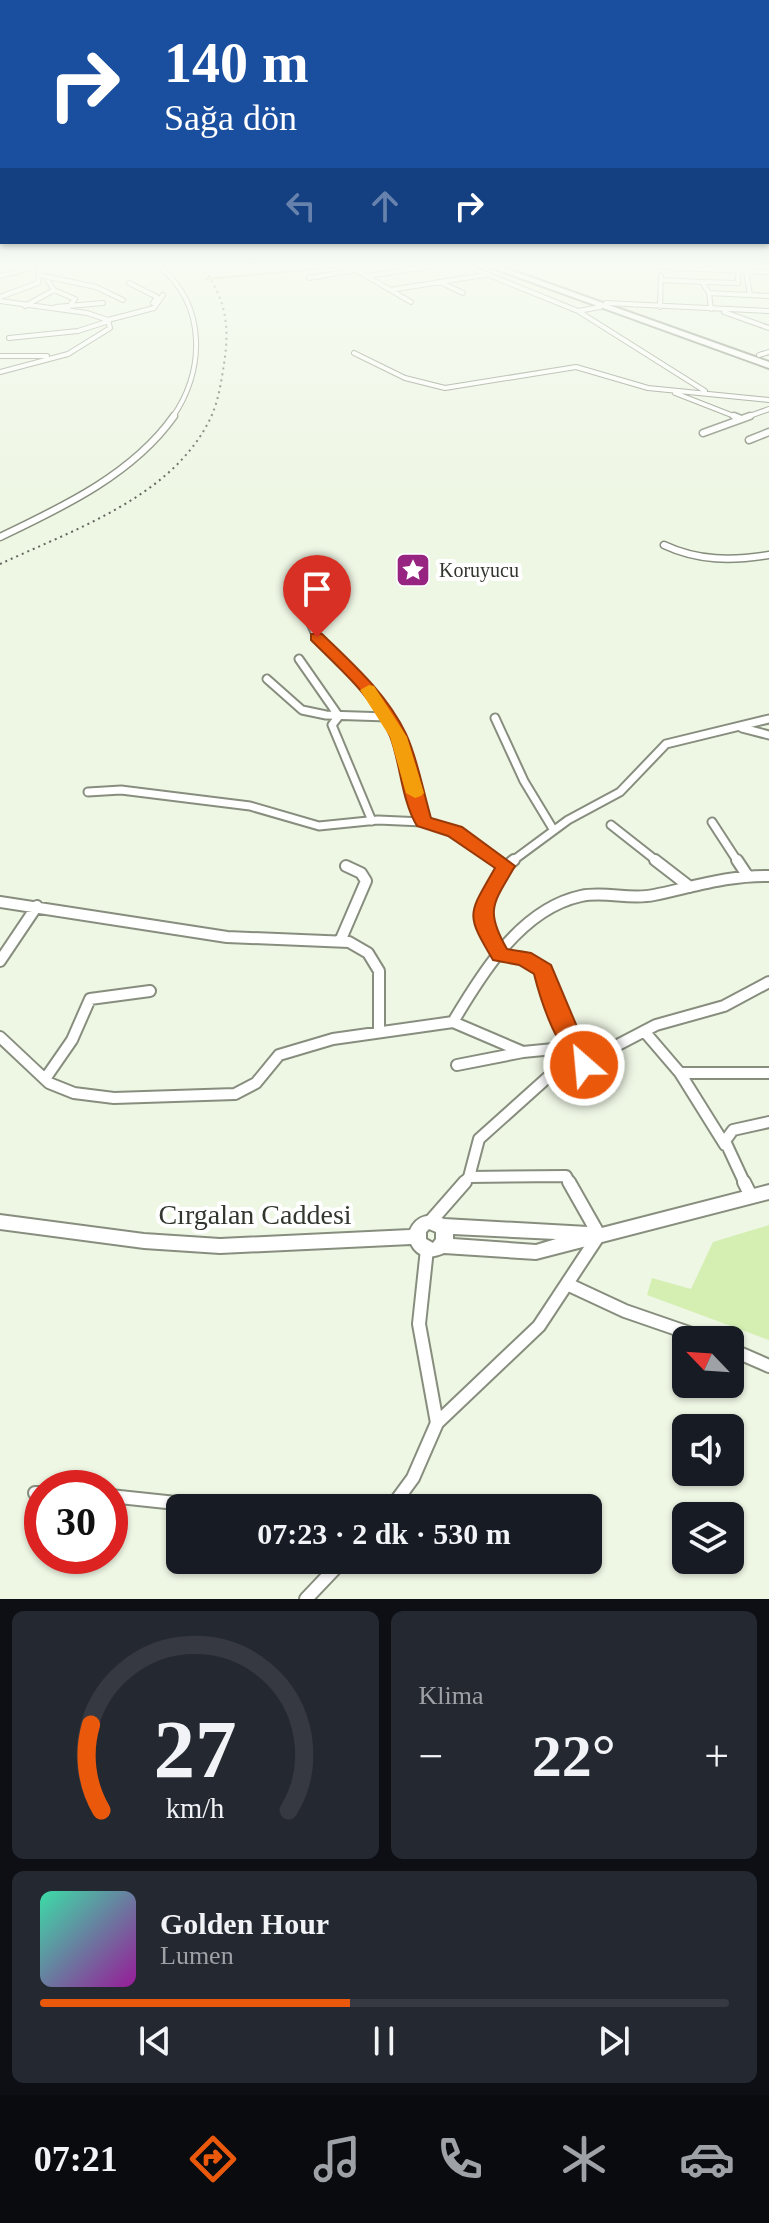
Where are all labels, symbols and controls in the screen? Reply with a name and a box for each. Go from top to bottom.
icon: right [32,32,136,136]
text: 140 m [164,32,309,94]
text: Sağa dön [164,98,297,138]
icon: left [279,184,323,228]
icon: ahead [363,184,407,228]
icon: right [447,184,491,228]
place icon: Koruyucu [394,551,432,589]
pin [283,555,351,637]
place label: Koruyucu [439,559,519,582]
icon: arrive [295,567,339,611]
position arrow [542,1023,626,1107]
street label: Cırgalan Caddesi [158,1199,352,1230]
north arrow [672,1326,744,1398]
map controls [672,1326,744,1574]
button: sound [672,1414,744,1486]
speed limit sign: 30 [24,1470,128,1574]
button: layers [672,1502,744,1574]
text: 07:23 · 2 dk · 530 m [257,1517,511,1550]
text: Klima [419,1681,484,1710]
text: 27 [154,1703,237,1795]
text: 22° [532,1723,616,1789]
text: − [419,1732,443,1781]
text: + [704,1732,729,1781]
text: km/h [166,1793,225,1824]
text: Golden Hour [160,1907,329,1940]
text: Lumen [160,1941,234,1970]
icon: previous [133,2019,177,2063]
icon: pause [362,2019,406,2063]
icon: next [592,2019,636,2063]
icon: directions [185,2131,241,2187]
icon: music [309,2131,365,2187]
icon: phone [432,2131,488,2187]
icon: climate [556,2131,612,2187]
icon: car [679,2131,735,2187]
text: 07:21 [34,2139,118,2179]

